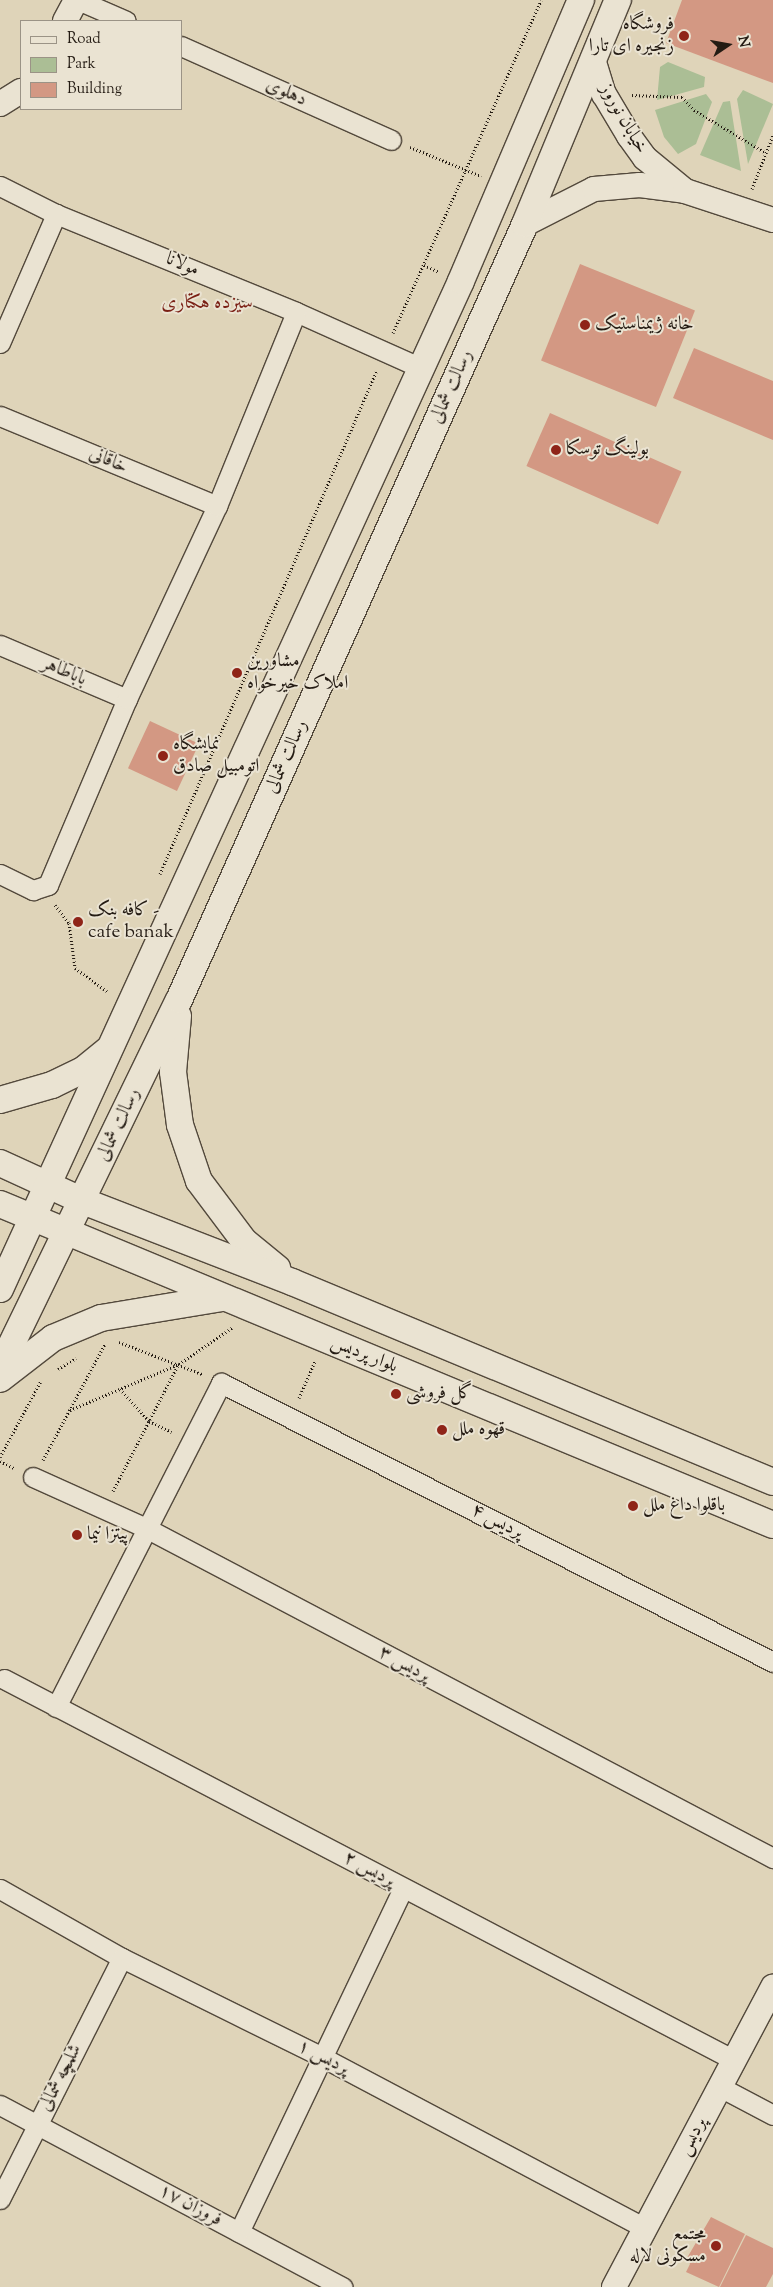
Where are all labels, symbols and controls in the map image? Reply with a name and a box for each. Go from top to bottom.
place label: فروشگاه زنجیره ای تارا [589,14,674,58]
legend [20,20,182,110]
north arrow [703,20,753,70]
text: Road [67,29,101,50]
marker: فروشگاه زنجیره ای تارا [678,30,690,42]
text: N [732,34,754,49]
text: Park [67,54,96,75]
street label: دهلوی [262,74,310,112]
text: Building [67,79,122,100]
street label: خیابان نوروز [594,80,652,158]
street label: مولانا [162,248,202,282]
district label: سیزده هکتاری [161,291,253,315]
place label: خانه ژیمناستیک [595,314,694,336]
marker: خانه ژیمناستیک [579,319,591,331]
street label: رسالت شمالی [426,347,478,427]
place label: بولینگ توسکا [566,439,649,461]
street label: خاقانی [85,443,131,479]
marker: بولینگ توسکا [550,444,562,456]
place label: مشاورین املاک خیرخواه [247,651,348,695]
street label: باباطاهر [38,652,90,692]
marker: مشاورین املاک خیرخواه [231,667,243,679]
street label: رسالت شمالی [261,717,313,797]
place label: نمایشگاه اتومبیل صادق [173,734,259,778]
marker: نمایشگاه اتومبیل صادق [157,750,169,762]
place label: کافه بنک - cafe banak [88,900,174,944]
marker: کافه بنک - cafe banak [72,916,84,928]
street label: رسالت شمالی [92,1085,146,1165]
street label: بلوار پردیس [327,1331,401,1379]
place label: گل فروشی [406,1383,473,1405]
marker: گل فروشی [390,1388,402,1400]
place label: قهوه ملل [452,1419,505,1441]
marker: قهوه ملل [436,1424,448,1436]
place label: باقلوا داغ ملل [643,1495,725,1517]
street label: پردیس ۴ [467,1499,527,1545]
marker: باقلوا داغ ملل [627,1500,639,1512]
place label: پیتزا نیما [87,1524,129,1546]
marker: پیتزا نیما [71,1529,83,1541]
street label: پردیس ۳ [374,1642,434,1688]
street label: پردیس ۲ [339,1847,399,1893]
street label: پردیس ۱ [293,2035,353,2081]
street label: شلمچه شمالی [34,2041,88,2115]
street label: پردیس [674,2114,712,2160]
street label: فروزان ۱۷ [154,2180,226,2232]
place label: مجتمع مسکونی لاله [630,2224,706,2268]
marker: مجتمع مسکونی لاله [710,2240,722,2252]

